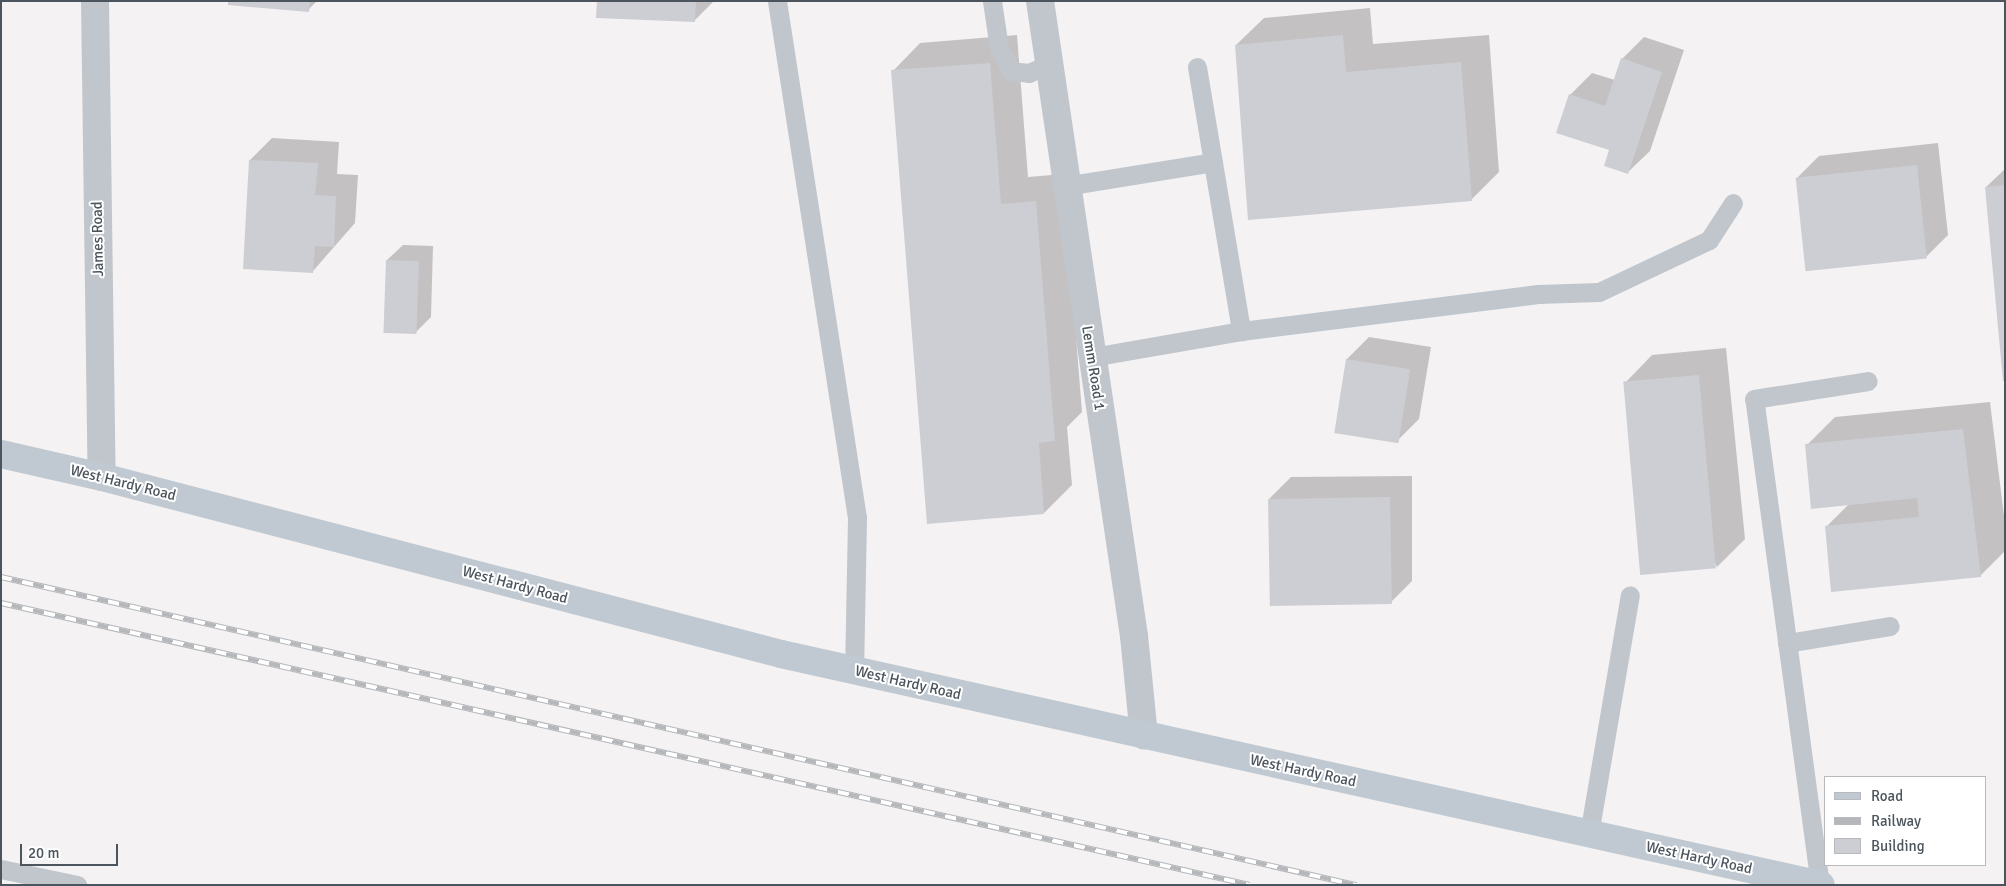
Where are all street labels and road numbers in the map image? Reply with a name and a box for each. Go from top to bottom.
street label: James Road [88,201,108,277]
street label: Lemm Road 1 [1077,324,1109,412]
street label: West Hardy Road [68,461,178,505]
street label: West Hardy Road [460,562,570,608]
street label: West Hardy Road [853,662,963,704]
street label: West Hardy Road [1248,751,1358,791]
street label: West Hardy Road [1644,838,1754,878]

